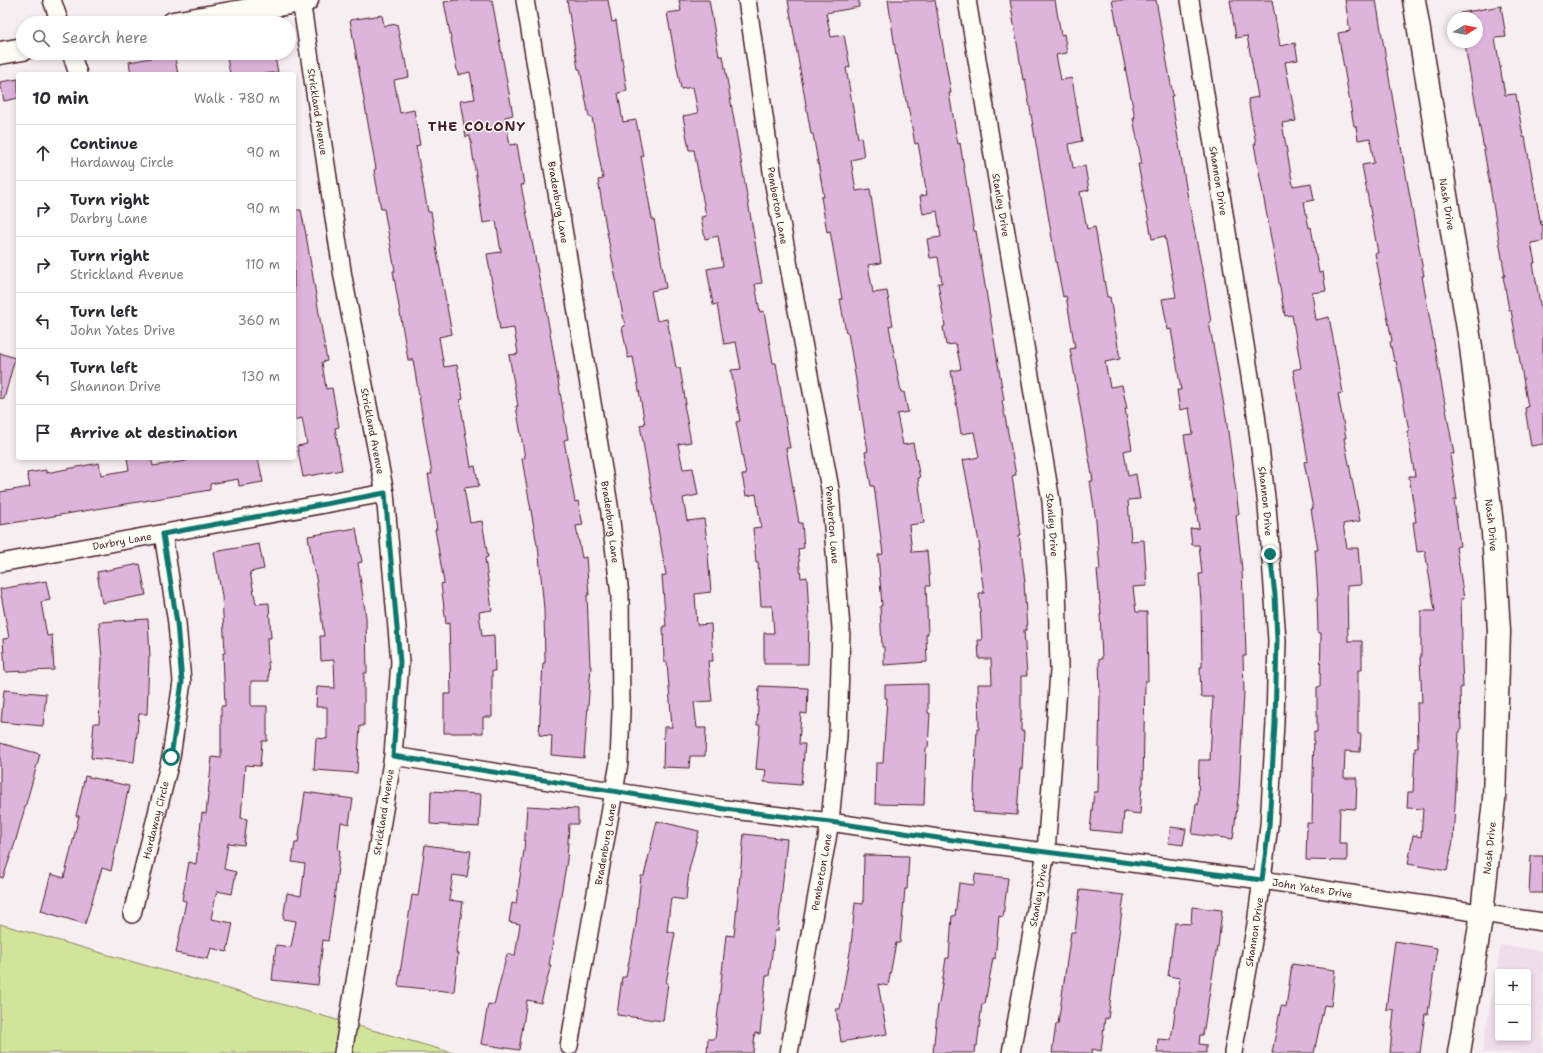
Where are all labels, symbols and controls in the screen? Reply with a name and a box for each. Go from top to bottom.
north arrow [1447,12,1483,48]
search box [16,16,296,60]
icon: search [30,27,52,49]
text: Search here [62,28,148,48]
street label: Strickland Avenue [304,67,330,156]
text: 10 min [32,87,89,109]
text: Walk · 780 m [194,90,280,107]
district label: THE COLONY [428,117,526,135]
text: Continue [70,134,138,154]
icon: ahead [32,142,54,164]
text: 90 m [246,144,280,161]
street label: Shannon Drive [1206,145,1230,217]
text: Hardaway Circle [70,154,174,171]
street label: Bradenburg Lane [545,160,571,245]
street label: Pemberton Lane [764,166,791,246]
street label: Stanley Drive [989,172,1013,238]
street label: Nash Drive [1436,177,1458,232]
text: Turn right [70,190,150,210]
icon: right [32,198,54,220]
text: 90 m [246,200,280,217]
text: Darbry Lane [70,210,148,227]
text: Turn right [70,246,150,266]
icon: right [32,254,54,276]
text: 110 m [245,256,280,273]
text: Strickland Avenue [70,266,184,283]
text: Turn left [70,302,138,322]
icon: left [32,310,54,332]
text: 360 m [238,312,280,329]
text: John Yates Drive [70,322,175,339]
text: Turn left [70,358,138,378]
icon: left [32,366,54,388]
text: 130 m [242,368,280,385]
text: Shannon Drive [70,378,161,395]
street label: Strickland Avenue [358,387,387,476]
icon: arrive [32,422,54,444]
text: Arrive at destination [70,423,238,443]
street label: Shannon Drive [1255,466,1275,537]
street label: Bradenburg Lane [598,480,622,564]
street label: Pemberton Lane [823,485,842,565]
street label: Stanley Drive [1043,492,1061,558]
street label: Nash Drive [1482,498,1500,552]
street label: Darbry Lane [92,530,153,553]
route end [1261,545,1279,563]
route start [162,748,180,766]
street label: Strickland Avenue [370,768,397,856]
street label: Hardaway Circle [140,779,172,860]
street label: Bradenburg Lane [592,802,619,886]
street label: Nash Drive [1480,821,1499,875]
street label: Pemberton Lane [808,832,835,912]
street label: Stanley Drive [1027,862,1051,928]
street label: John Yates Drive [1271,876,1354,901]
street label: Shannon Drive [1243,896,1266,968]
map controls [1495,969,1531,1041]
button: + [1495,969,1531,1005]
button: − [1495,1005,1531,1041]

